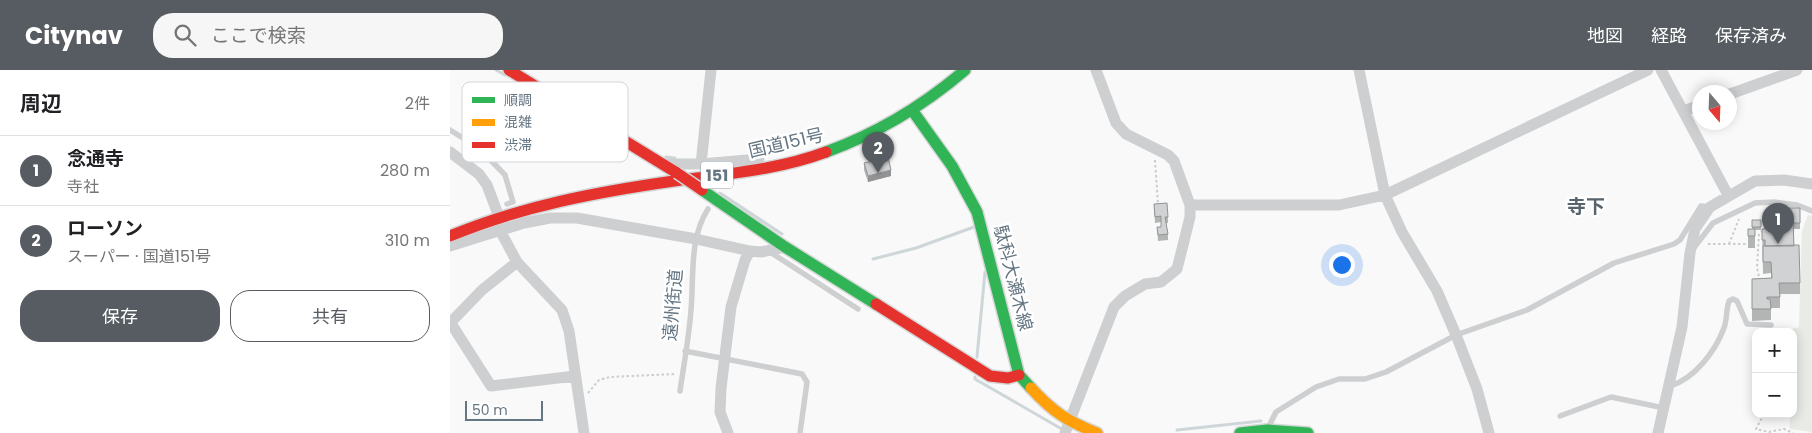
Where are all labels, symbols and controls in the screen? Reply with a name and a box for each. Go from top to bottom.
search box [153,13,503,58]
text: Citynav [25,19,123,52]
icon: search [171,21,199,49]
text: ここで検索 [211,22,306,49]
text: 地図 [1587,23,1623,48]
text: 経路 [1651,23,1687,48]
text: 保存済み [1715,23,1787,48]
legend [462,82,628,162]
north arrow [1692,85,1737,130]
text: 周辺 [20,89,62,118]
text: 順調 [504,90,532,110]
text: 2件 [405,92,430,115]
text: 混雑 [504,112,532,132]
street label: 国道151号 [746,122,826,163]
pin: 2 [862,132,894,173]
text: 渋滞 [504,135,532,155]
text: 念通寺 [67,145,124,172]
text: 1 [33,159,39,182]
text: 280 m [380,159,430,182]
road number: 151 [701,162,733,188]
text: 寺社 [67,175,99,198]
district label: 寺下 [1567,193,1605,220]
pin: 1 [1762,203,1794,244]
text: ローソン [67,215,143,242]
street label: 駄科大瀬木線 [988,222,1039,333]
text: 2 [31,229,41,252]
text: 310 m [385,229,430,252]
text: スーパー · 国道151号 [67,245,211,268]
your location [1329,252,1355,278]
street label: 遠州街道 [657,268,688,342]
button: 保存 [20,290,220,342]
button: 共有 [230,290,430,342]
map controls [1752,328,1797,418]
button: + [1752,328,1797,373]
button: − [1752,373,1797,418]
scale bar [465,398,542,421]
text: 50 m [472,400,508,420]

